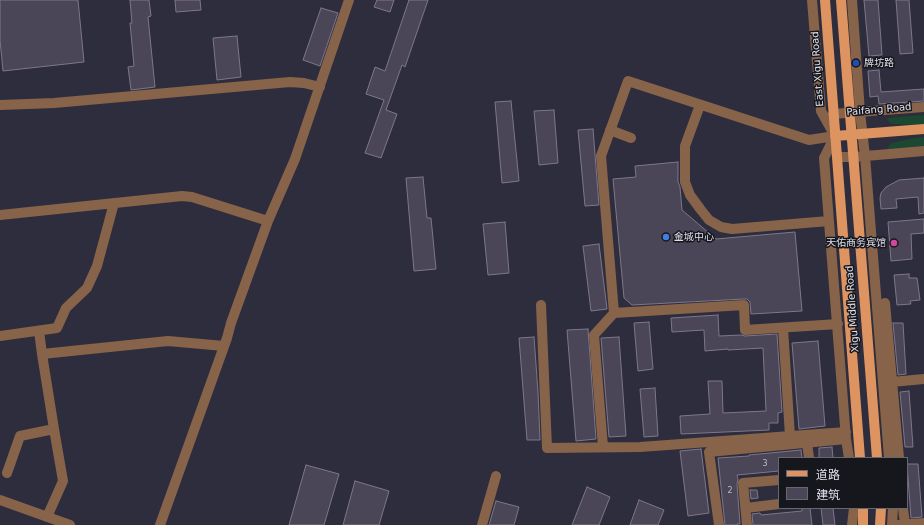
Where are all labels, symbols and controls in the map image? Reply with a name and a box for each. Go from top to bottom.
street label: East Xigu Road [809,31,827,107]
place label: 牌坊路 [864,57,894,69]
marker: 牌坊路 [851,58,861,68]
street label: Paifang Road [846,101,912,119]
place label: 金城中心 [674,231,714,243]
marker: 金城中心 [661,232,671,242]
place label: 天佑商务宾馆 [826,237,886,249]
marker: 天佑商务宾馆 [889,238,899,248]
street label: Xigu Middle Road [844,265,862,353]
legend [778,457,908,509]
house number: 3 [762,459,768,469]
text: 道路 [816,468,840,482]
house number: 2 [727,486,733,496]
text: 建筑 [816,488,840,502]

